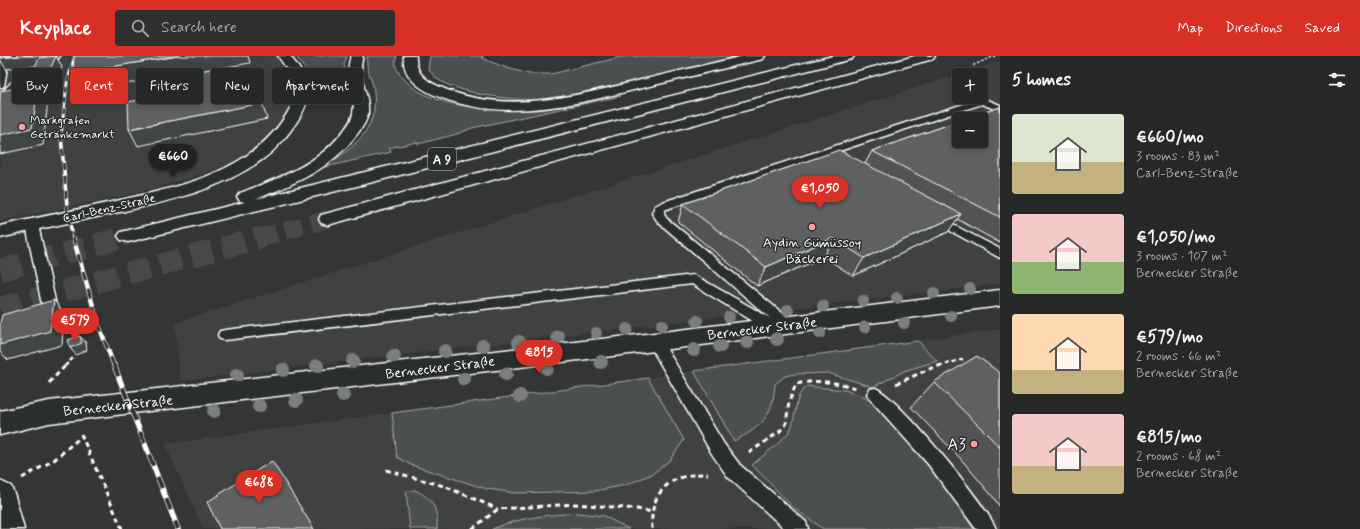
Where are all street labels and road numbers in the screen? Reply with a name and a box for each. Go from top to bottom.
road number: A 9 [428,148,456,170]
street label: Carl-Benz-Straße [61,191,157,227]
street label: Bernecker Straße [706,313,818,345]
street label: Bernecker Straße [384,352,496,384]
street label: Bernecker Straße [62,391,174,421]

